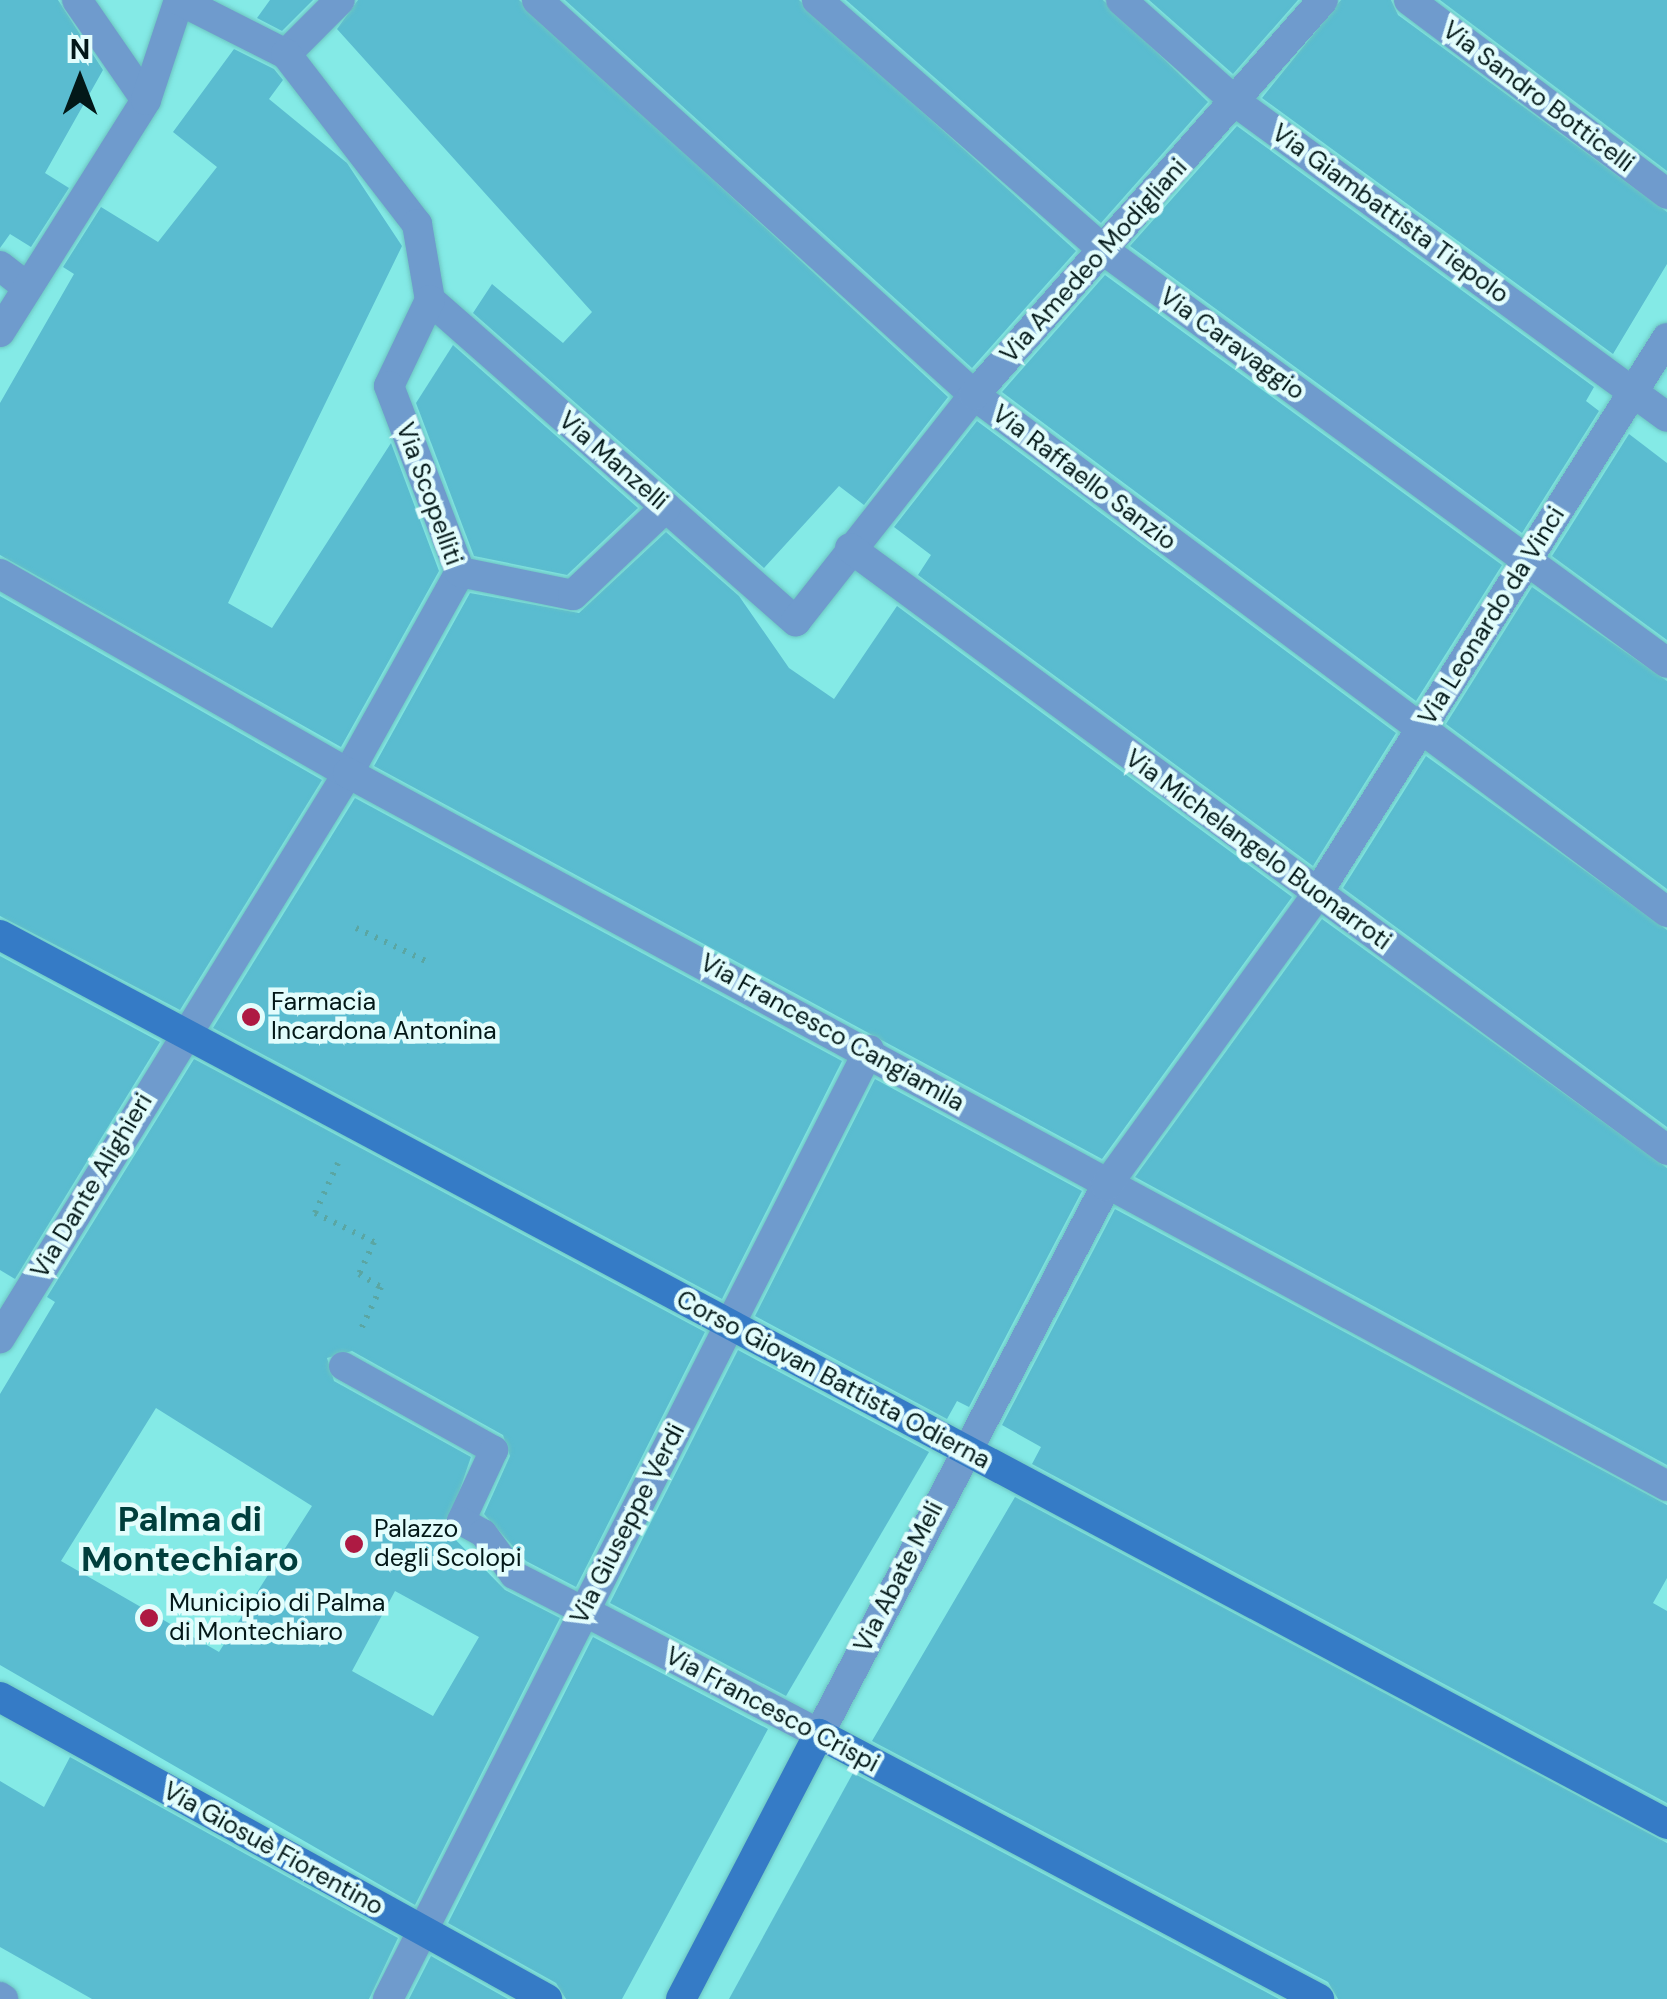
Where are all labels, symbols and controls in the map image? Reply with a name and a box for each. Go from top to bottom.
street label: Via Sandro Botticelli [1436,15,1640,179]
north arrow [30,30,130,130]
text: N [70,31,90,68]
street label: Via Giambattista Tiepolo [1266,118,1514,310]
street label: Via Amedeo Modigliani [994,153,1194,369]
street label: Via Caravaggio [1154,281,1310,407]
street label: Via Raffaello Sanzio [986,399,1182,557]
street label: Via Manzelli [552,405,674,517]
street label: Via Scopelliti [389,419,469,569]
street label: Via Leonardo da Vinci [1413,501,1571,731]
street label: Via Michelangelo Buonarroti [1119,743,1397,957]
street label: Via Francesco Cangiamila [695,948,969,1118]
place label: Farmacia Incardona Antonina [271,988,496,1047]
marker: Farmacia Incardona Antonina [240,1006,262,1028]
street label: Via Dante Alighieri [25,1088,159,1284]
street label: Corso Giovan Battista Odierna [671,1284,995,1476]
street label: Via Giuseppe Verdi [564,1419,692,1629]
street label: Via Abate Meli [848,1496,950,1658]
district label: Palma di Montechiaro [81,1498,299,1580]
place label: Palazzo degli Scolopi [374,1515,522,1574]
marker: Palazzo degli Scolopi [343,1533,365,1555]
place label: Municipio di Palma di Montechiaro [169,1589,385,1648]
marker: Municipio di Palma di Montechiaro [138,1607,160,1629]
street label: Via Francesco Crispi [660,1641,884,1779]
street label: Via Giosuè Fiorentino [158,1776,388,1922]

